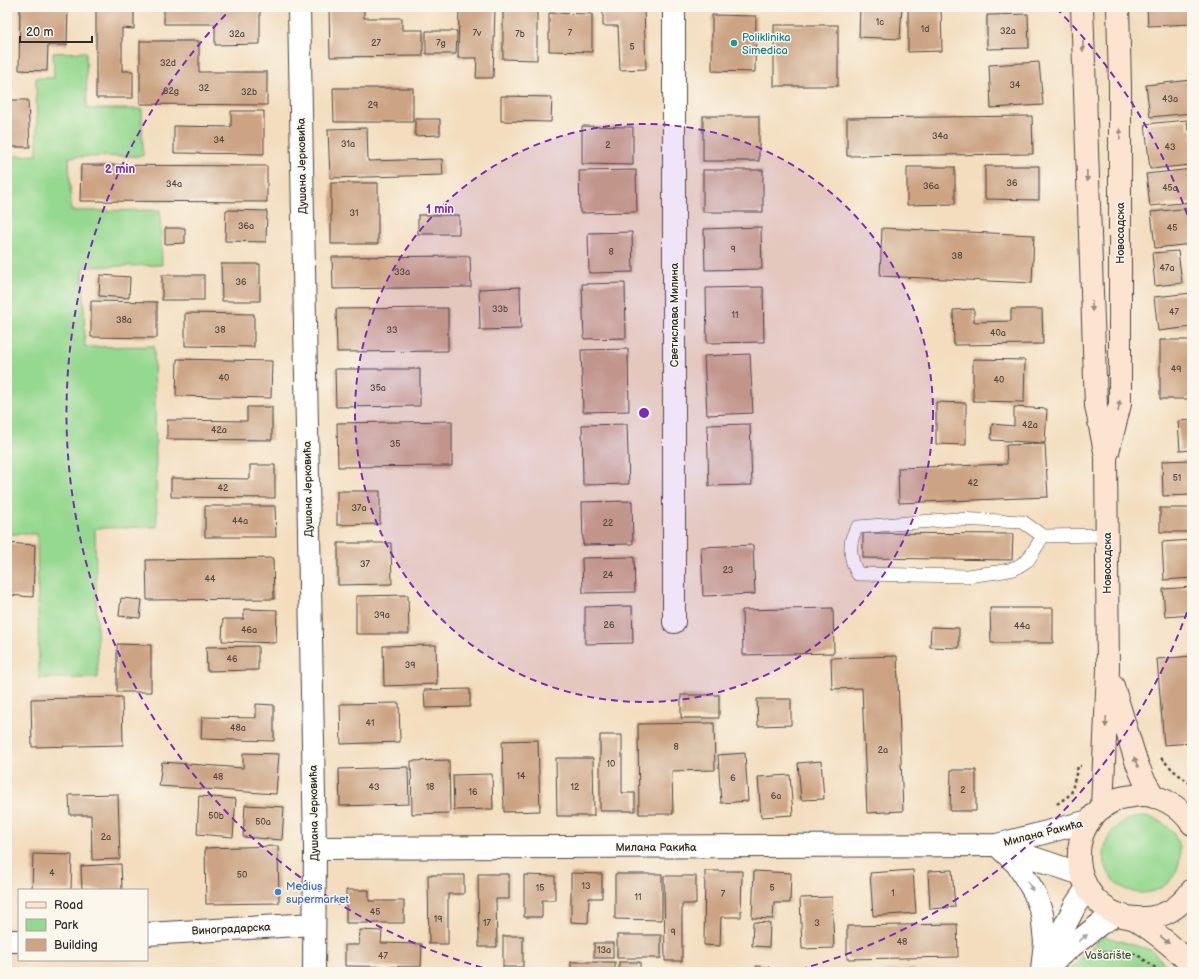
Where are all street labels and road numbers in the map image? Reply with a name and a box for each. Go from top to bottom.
street label: Душана Јерковића [295,117,309,214]
street label: Новосадска [1114,202,1127,264]
street label: Светислава Милина [668,262,681,367]
street label: Душана Јерковића [301,440,315,537]
street label: Новосадска [1101,532,1114,594]
street label: Душана Јерковића [307,764,321,861]
street label: Милана Ракића [1002,817,1084,849]
street label: Милана Ракића [615,841,697,854]
street label: Виноградарска [191,920,271,938]

